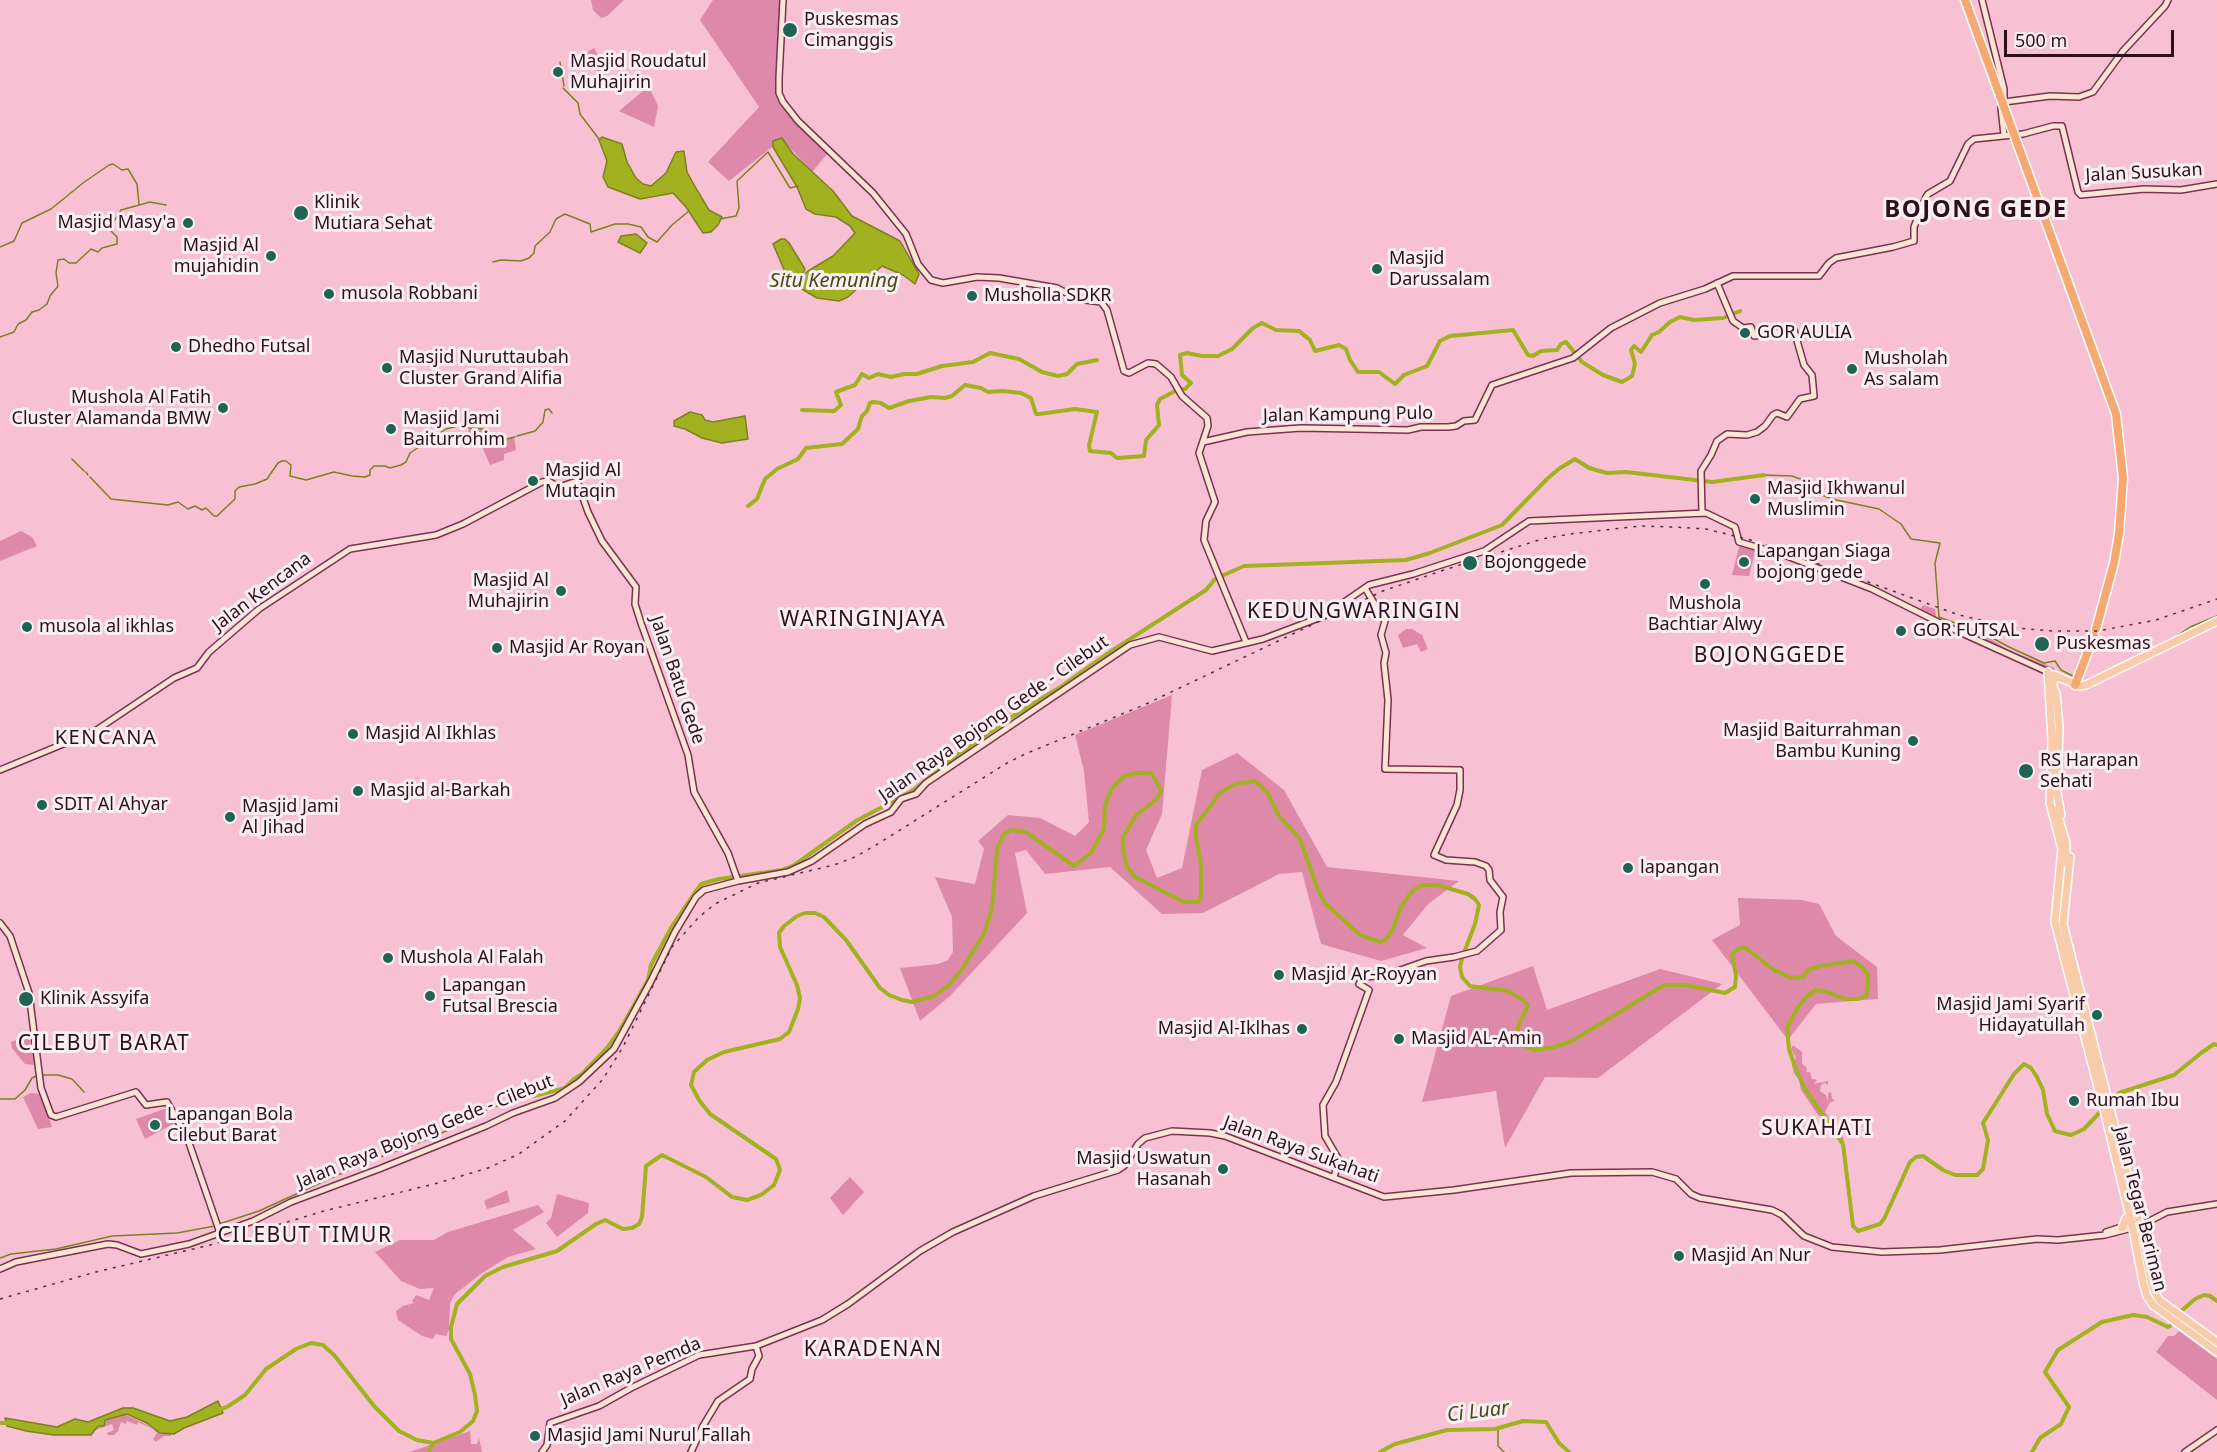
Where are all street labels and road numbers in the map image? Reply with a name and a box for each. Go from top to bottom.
street label: Jalan Susukan [2085,159,2203,187]
street label: Jalan Kampung Pulo [1263,403,1433,427]
street label: Jalan Kencana [208,548,316,636]
street label: Jalan Batu Gede [645,613,709,747]
street label: Jalan Raya Bojong Gede - Cilebut [875,631,1113,807]
street label: Jalan Raya Bojong Gede - Cilebut [293,1070,557,1194]
street label: Jalan Raya Sukahati [1220,1112,1382,1188]
street label: Jalan Tegar Beriman [2109,1124,2171,1294]
street label: Jalan Raya Pemda [558,1333,704,1411]

